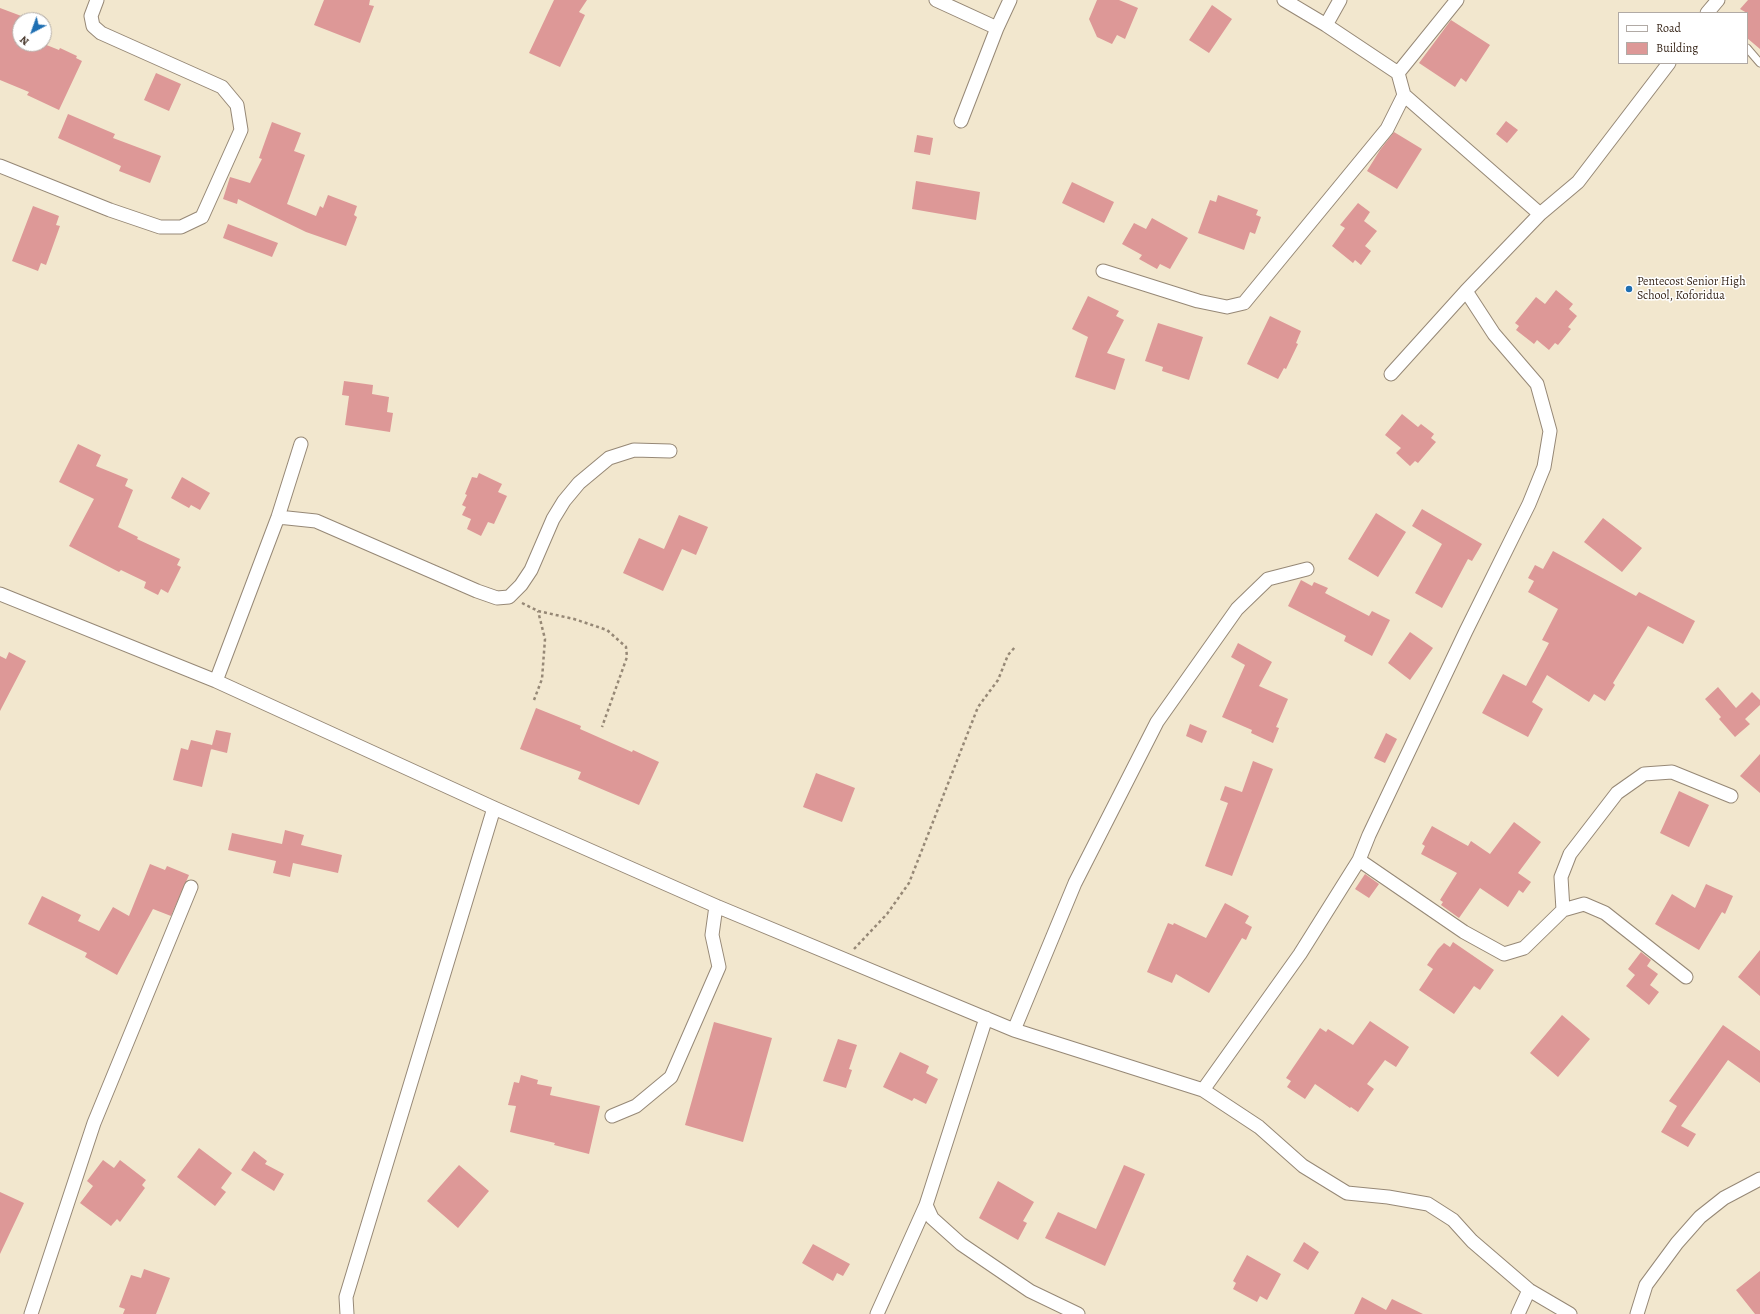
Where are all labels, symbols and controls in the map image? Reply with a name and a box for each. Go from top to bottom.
north arrow [12,12,52,52]
legend [1618,12,1748,64]
text: Road [1656,20,1681,36]
text: N [17,32,32,49]
text: Building [1656,40,1698,56]
place label: Pentecost Senior High School, Koforidua [1637,275,1746,303]
marker: Pentecost Senior High School, Koforidua [1624,284,1634,294]

